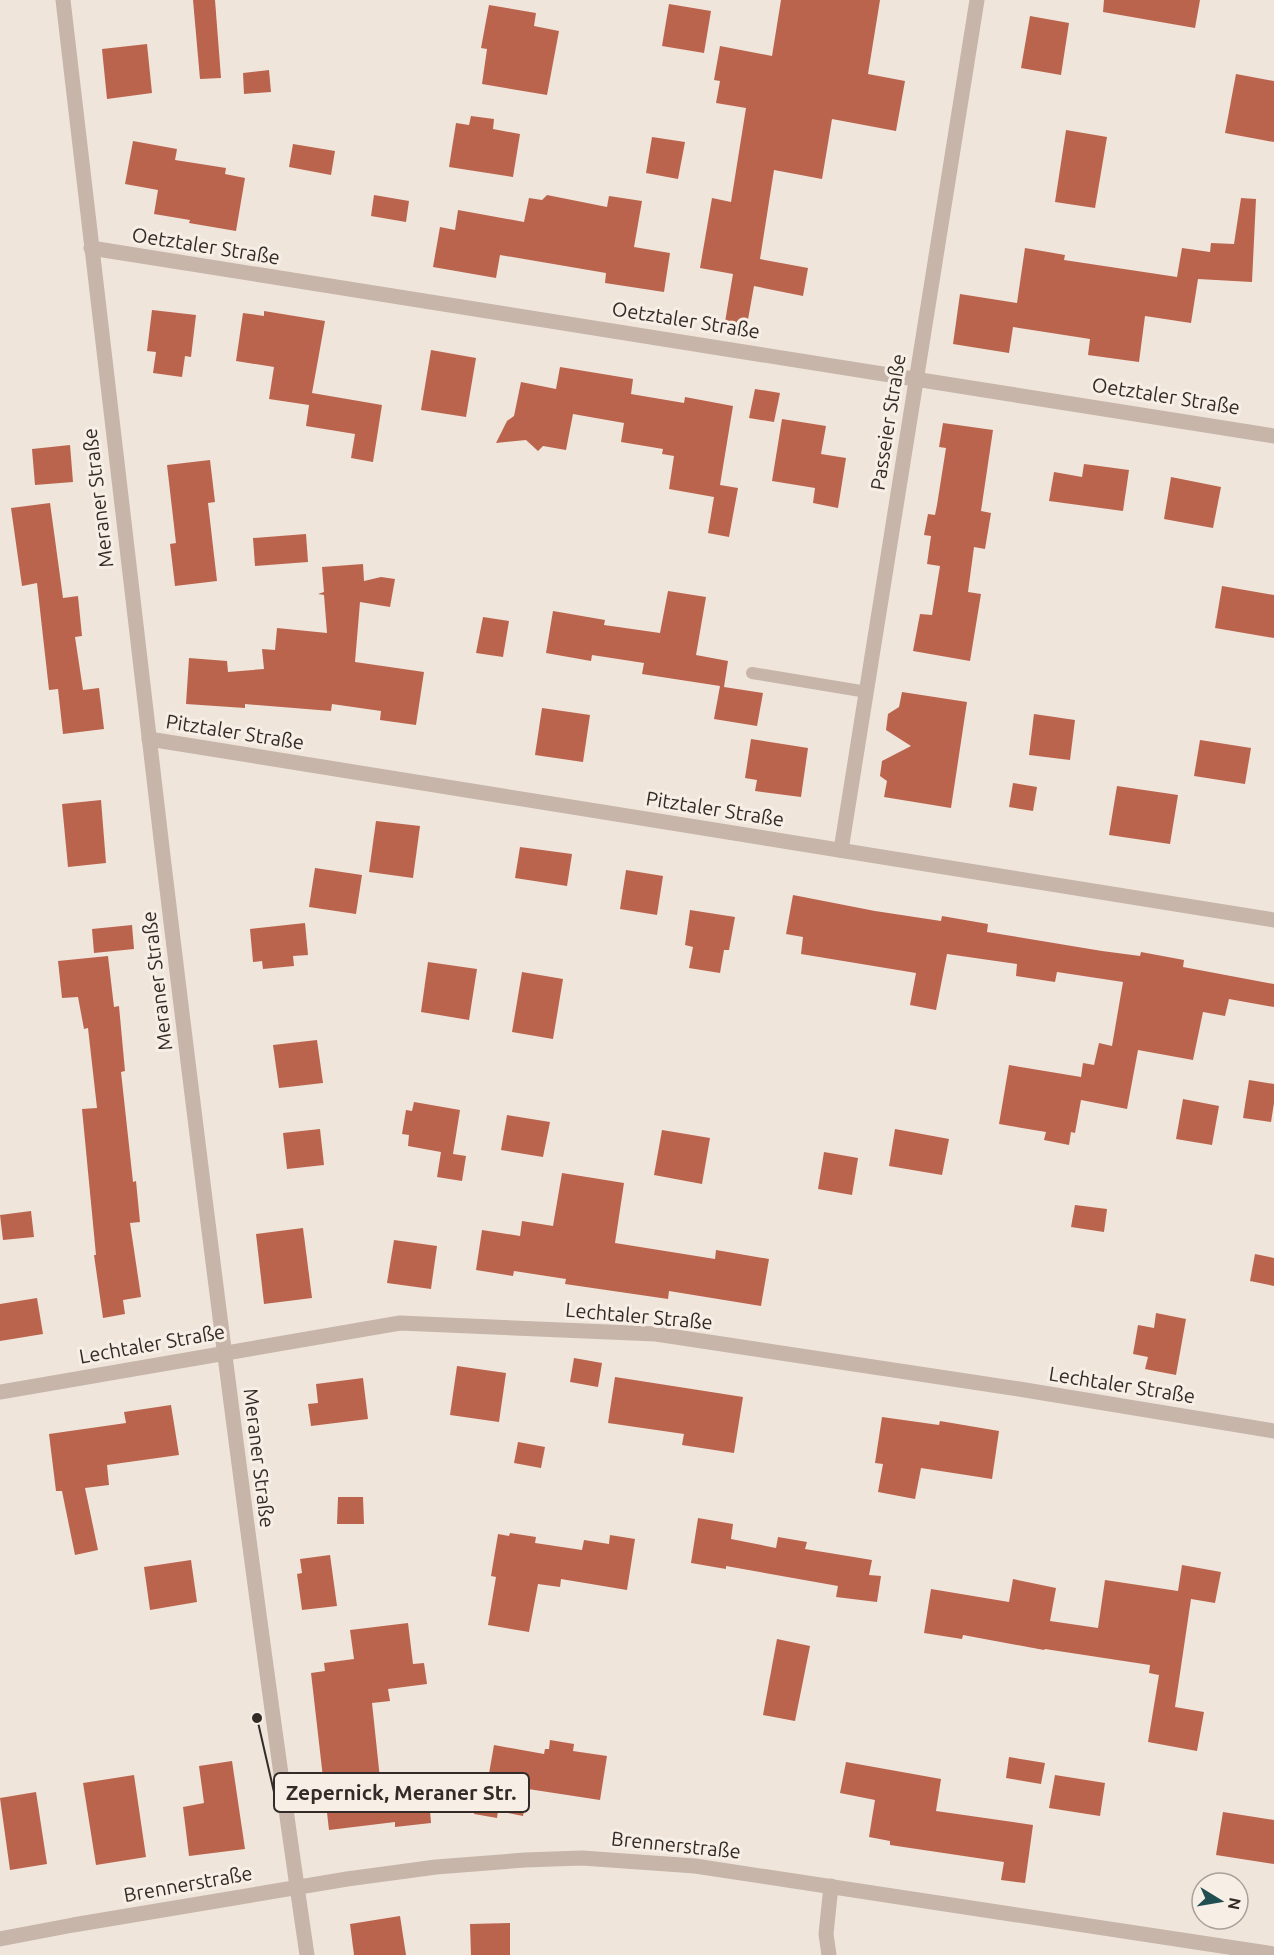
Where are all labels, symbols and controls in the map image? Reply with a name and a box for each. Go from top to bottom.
street label: Oetztaler Straße [130,222,282,269]
street label: Oetztaler Straße [610,296,762,343]
street label: Passeier Straße [865,352,910,492]
street label: Oetztaler Straße [1090,372,1242,419]
street label: Meraner Straße [78,427,117,569]
street label: Pitztaler Straße [164,709,306,754]
street label: Pitztaler Straße [644,786,786,831]
street label: Meraner Straße [137,910,176,1052]
street label: Lechtaler Straße [564,1298,714,1333]
street label: Lechtaler Straße [77,1319,227,1368]
street label: Lechtaler Straße [1047,1362,1197,1407]
street label: Meraner Straße [240,1387,279,1529]
callout: Zepernick, Meraner Str. [274,1773,529,1812]
text: Zepernick, Meraner Str. [286,1780,516,1804]
street label: Brennerstraße [610,1826,742,1863]
street label: Brennerstraße [122,1861,254,1906]
north arrow [1190,1871,1250,1931]
text: N [1225,1896,1245,1911]

